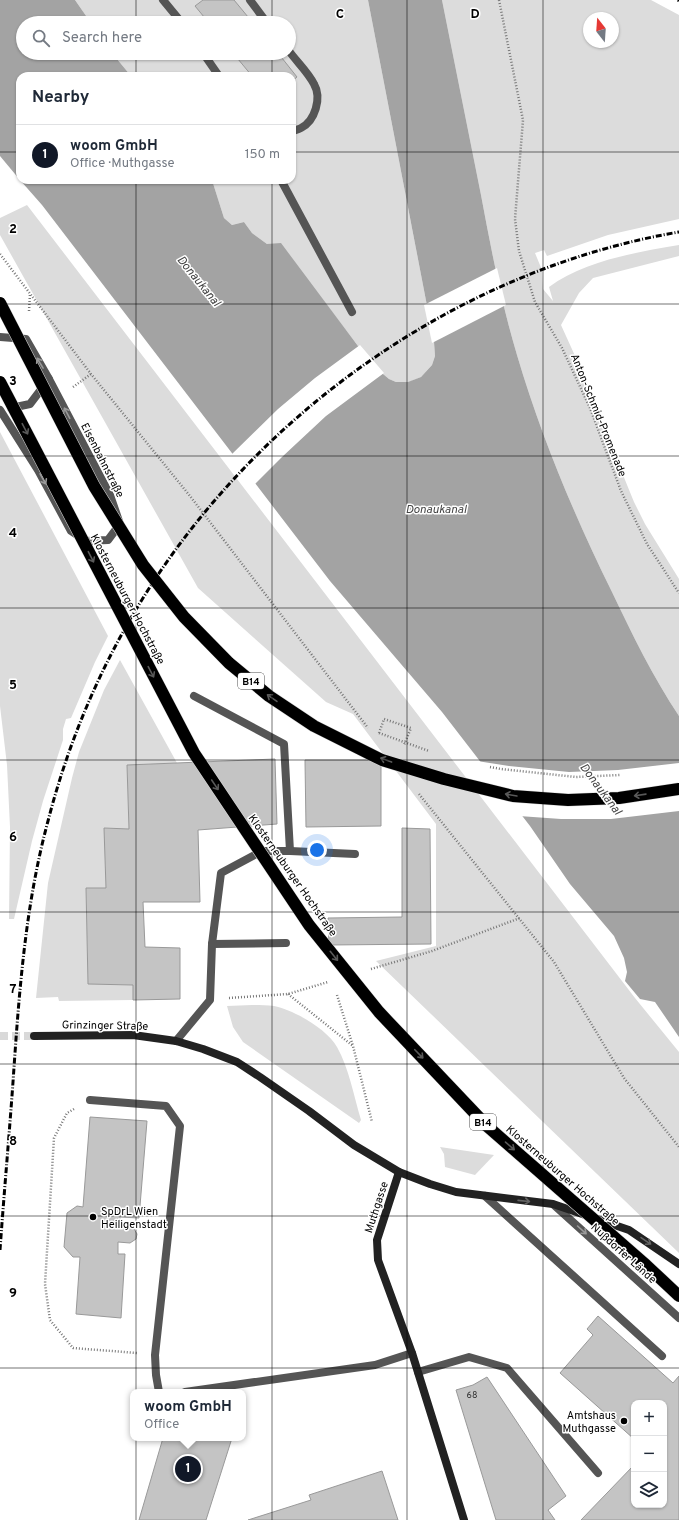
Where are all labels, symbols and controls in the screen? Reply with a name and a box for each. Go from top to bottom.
text: C [336,7,344,23]
text: D [470,7,480,23]
north arrow [583,12,619,48]
search box [16,16,296,60]
icon: search [30,27,52,49]
text: Search here [62,29,142,48]
text: Nearby [32,87,89,109]
text: woom GmbH [70,137,158,156]
text: 1 [42,147,48,163]
text: 150 m [245,147,280,163]
text: Office · Muthgasse [70,156,175,172]
text: 2 [9,222,17,238]
water label: Donaukanal [173,253,224,311]
street label: Anton-Schmid-Promenade [567,352,629,479]
one-way arrow [35,357,43,369]
text: 3 [9,374,17,390]
one-way arrow [63,407,70,419]
street label: Eisenbahnstraße [77,421,127,500]
one-way arrow [22,423,29,435]
one-way arrow [39,473,47,485]
water label: Donaukanal [405,502,467,518]
text: 4 [9,526,17,542]
street label: Klosterneuburger Hochstraße [87,532,168,667]
one-way arrow [88,551,95,563]
one-way arrow [148,666,156,678]
road number: B14 [238,673,264,689]
text: 5 [9,678,17,694]
one-way arrow [267,694,278,702]
one-way arrow [380,756,392,764]
water label: Donaukanal [575,760,626,820]
one-way arrow [211,779,219,790]
one-way arrow [505,791,518,799]
one-way arrow [634,791,647,799]
street label: Klosterneuburger Hochstraße [245,812,340,939]
text: 6 [9,830,17,846]
your location [307,840,327,860]
one-way arrow [329,950,338,961]
text: 7 [10,982,17,998]
street label: Grinzinger Straße [62,1018,148,1034]
one-way arrow [414,1049,423,1059]
road number: B14 [470,1114,496,1130]
street label: Klosterneuburger Hochstraße [503,1123,622,1229]
text: 8 [9,1134,17,1150]
one-way arrow [505,1142,515,1151]
street label: Muthgasse [362,1180,392,1235]
one-way arrow [517,1197,530,1205]
place label: SpDrL Wien Heiligenstadt [101,1205,167,1232]
marker: SpDrL Wien Heiligenstadt [88,1212,98,1222]
street label: Nußdorfer Lände [588,1221,659,1287]
one-way arrow [577,1226,587,1235]
one-way arrow [640,1237,651,1245]
text: 9 [9,1286,17,1302]
popup [130,1389,246,1441]
house number: 68 [467,1390,477,1401]
text: woom GmbH [144,1398,232,1417]
map controls [631,1400,667,1508]
button: + [631,1400,667,1436]
place label: Amtshaus Muthgasse [562,1409,616,1436]
marker: Amtshaus Muthgasse [619,1416,629,1426]
text: Office [144,1417,179,1433]
button: − [631,1436,667,1472]
pin: 1 [175,1454,201,1484]
button: layers [631,1472,667,1508]

